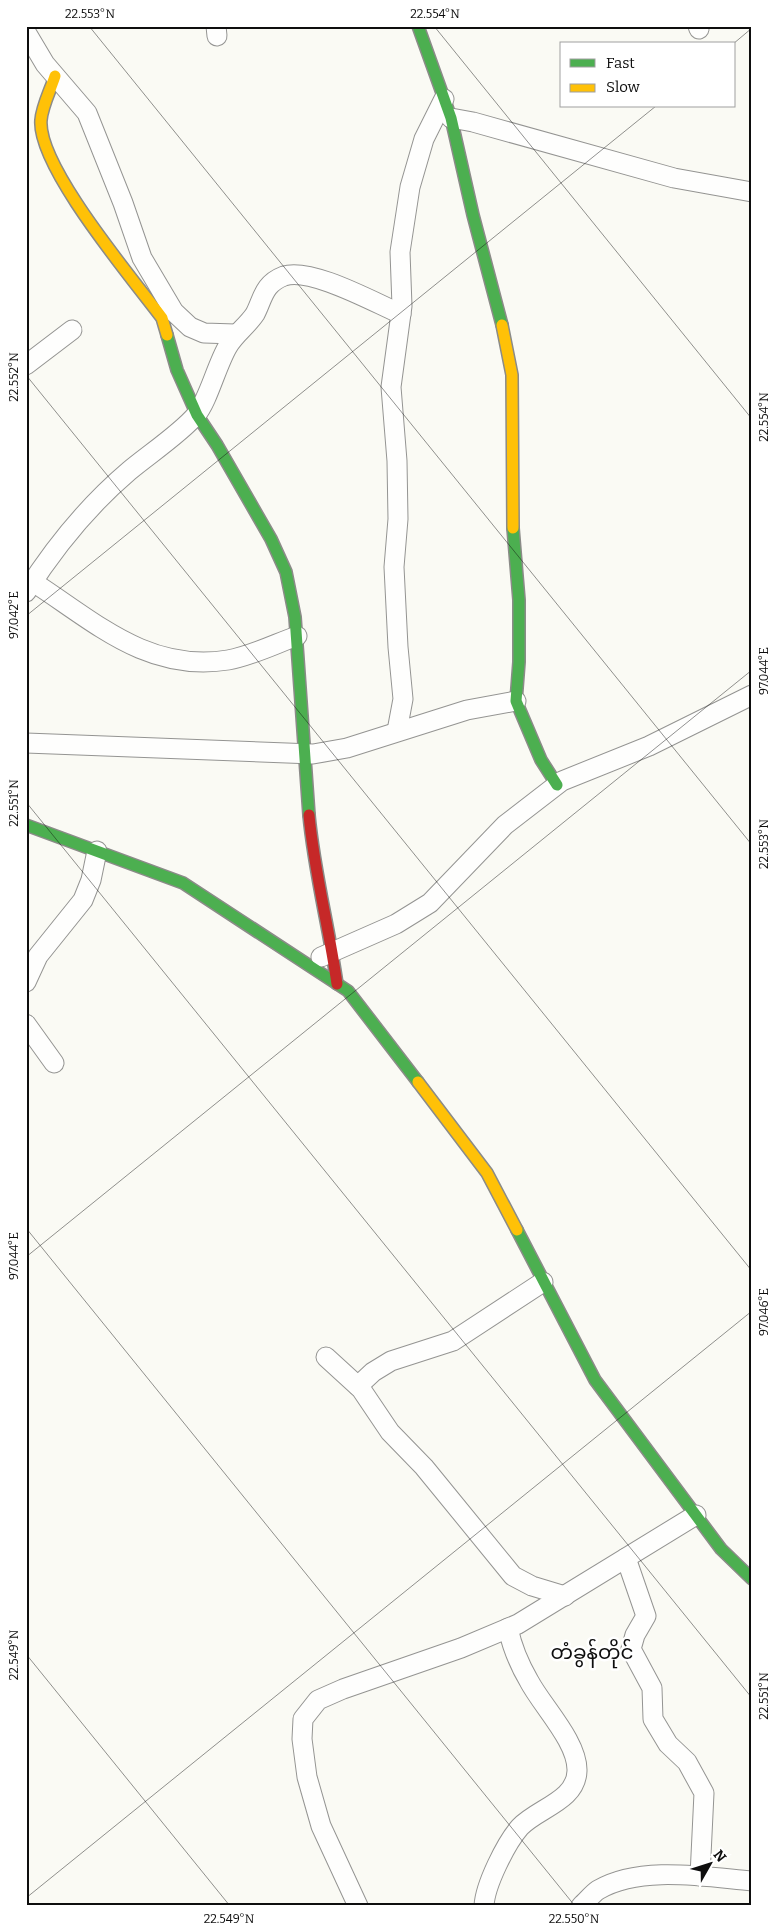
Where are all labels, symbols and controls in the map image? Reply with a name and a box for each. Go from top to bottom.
text: 22.553°N [65,7,115,21]
text: 22.554°N [410,7,460,21]
legend [560,42,736,108]
text: Fast [606,54,635,72]
text: Slow [606,78,641,96]
text: 22.552°N [7,352,21,402]
text: 22.554°N [757,392,771,442]
text: 97.042°E [7,591,21,639]
text: 97.044°E [757,647,771,695]
text: 22.551°N [7,779,21,827]
text: 22.553°N [757,819,771,869]
text: 97.044°E [7,1232,21,1280]
text: 97.046°E [757,1288,771,1336]
text: 22.549°N [7,1629,21,1680]
district label: တံခွန်တိုင် [551,1638,633,1669]
text: 22.551°N [757,1672,771,1720]
north arrow [686,1840,736,1890]
text: N [710,1847,730,1866]
text: 22.549°N [204,1912,255,1926]
text: 22.550°N [549,1912,600,1926]

